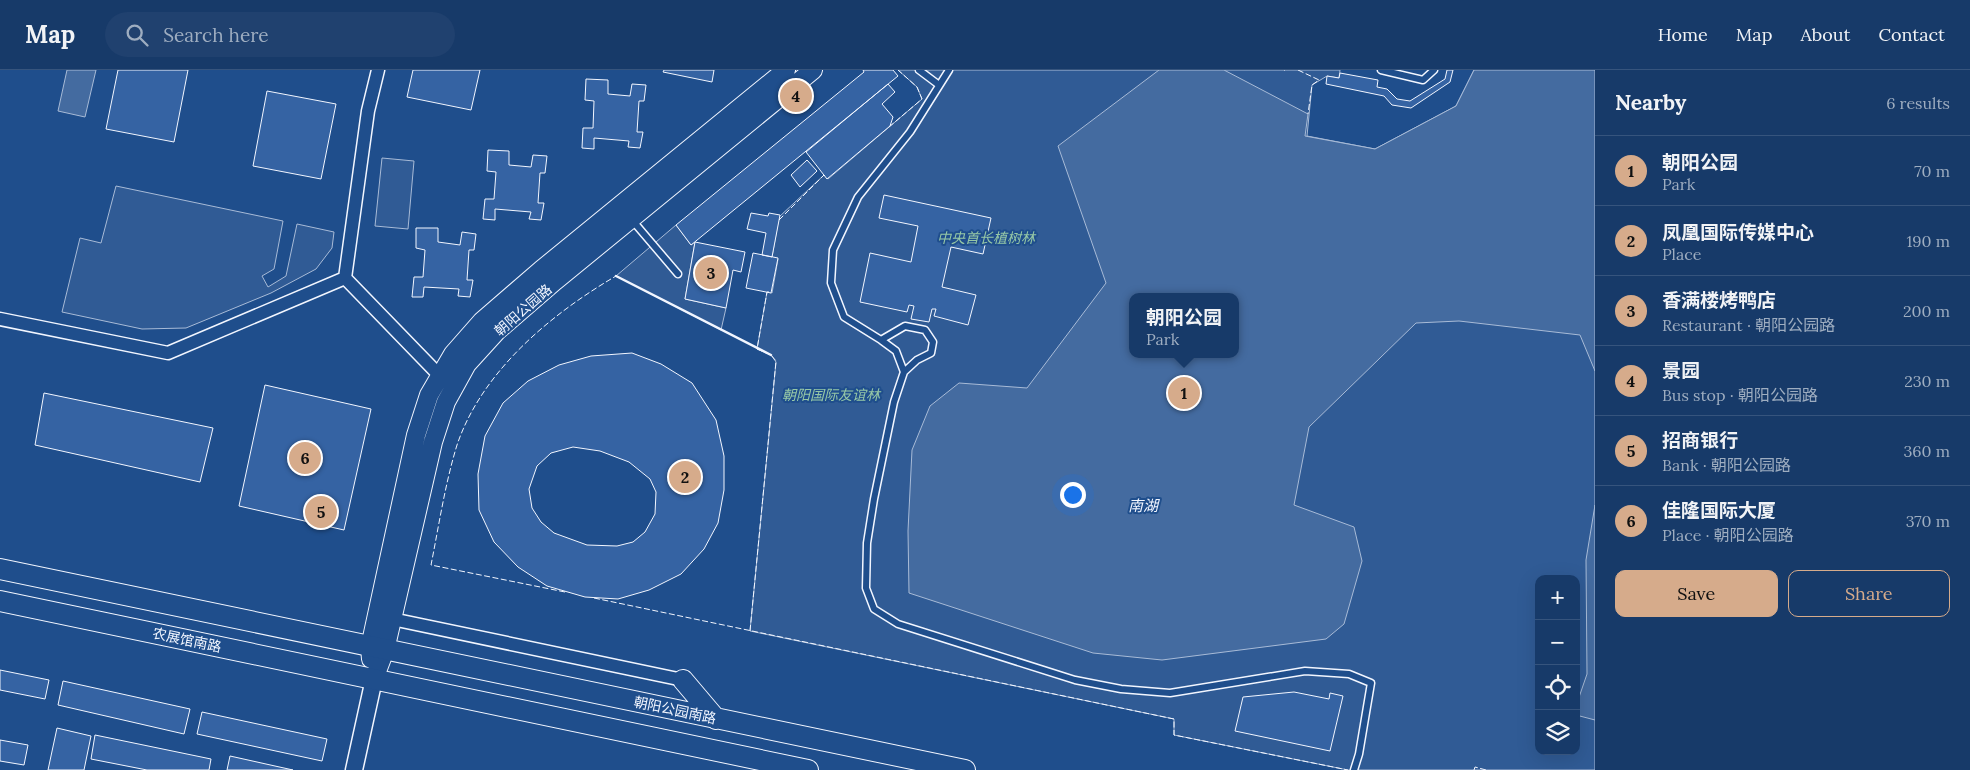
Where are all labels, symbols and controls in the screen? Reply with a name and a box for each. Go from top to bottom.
search box [105,12,455,57]
text: Map [25,19,75,50]
icon: search [123,21,151,49]
text: Search here [163,23,269,47]
text: Home [1658,23,1708,46]
text: Map [1736,23,1772,46]
text: About [1800,23,1850,46]
text: Contact [1878,23,1945,46]
pin: 4 [780,77,812,115]
text: Nearby [1615,89,1686,116]
text: 6 results [1886,93,1950,113]
text: 朝阳公园 [1662,150,1738,174]
text: 1 [1628,161,1634,181]
text: 70 m [1914,161,1950,181]
text: Park [1662,174,1695,194]
text: 凤凰国际传媒中心 [1662,220,1814,244]
park label: 中央首长植树林 [937,229,1037,247]
text: 2 [1627,231,1635,251]
text: 190 m [1906,231,1950,251]
text: Place [1662,244,1701,264]
pin: 3 [695,254,727,292]
street label: 朝阳公园路 [491,280,555,340]
text: 香满楼烤鸭店 [1662,288,1776,312]
popup [1129,293,1239,358]
text: 3 [1627,301,1635,321]
text: 200 m [1903,301,1950,321]
text: 朝阳公园 [1146,305,1222,329]
text: Restaurant · 朝阳公园路 [1662,315,1835,335]
text: Park [1146,329,1179,349]
text: 景园 [1662,358,1700,382]
text: 4 [1627,371,1635,391]
text: 230 m [1904,371,1950,391]
pin: 1 [1168,374,1200,412]
text: Bus stop · 朝阳公园路 [1662,385,1818,405]
park label: 朝阳国际友谊林 [782,386,882,404]
text: 招商银行 [1662,428,1738,452]
pin: 6 [289,439,321,477]
text: 5 [1627,441,1635,461]
text: 360 m [1903,441,1950,461]
text: Bank · 朝阳公园路 [1662,455,1791,475]
pin: 2 [669,458,701,496]
your location [1060,482,1086,508]
pin: 5 [305,493,337,531]
water label: 南湖 [1128,496,1160,515]
text: 佳隆国际大厦 [1662,498,1776,522]
text: 6 [1626,511,1636,531]
text: 370 m [1906,511,1950,531]
text: Place · 朝阳公园路 [1662,525,1794,545]
button: Save [1615,570,1778,617]
button: Share [1788,570,1950,617]
map controls [1535,575,1580,755]
button: + [1535,575,1580,620]
button: − [1535,620,1580,665]
street label: 农展馆南路 [151,624,223,656]
button: locate [1535,665,1580,710]
street label: 朝阳公园南路 [632,692,718,728]
button: layers [1535,710,1580,755]

